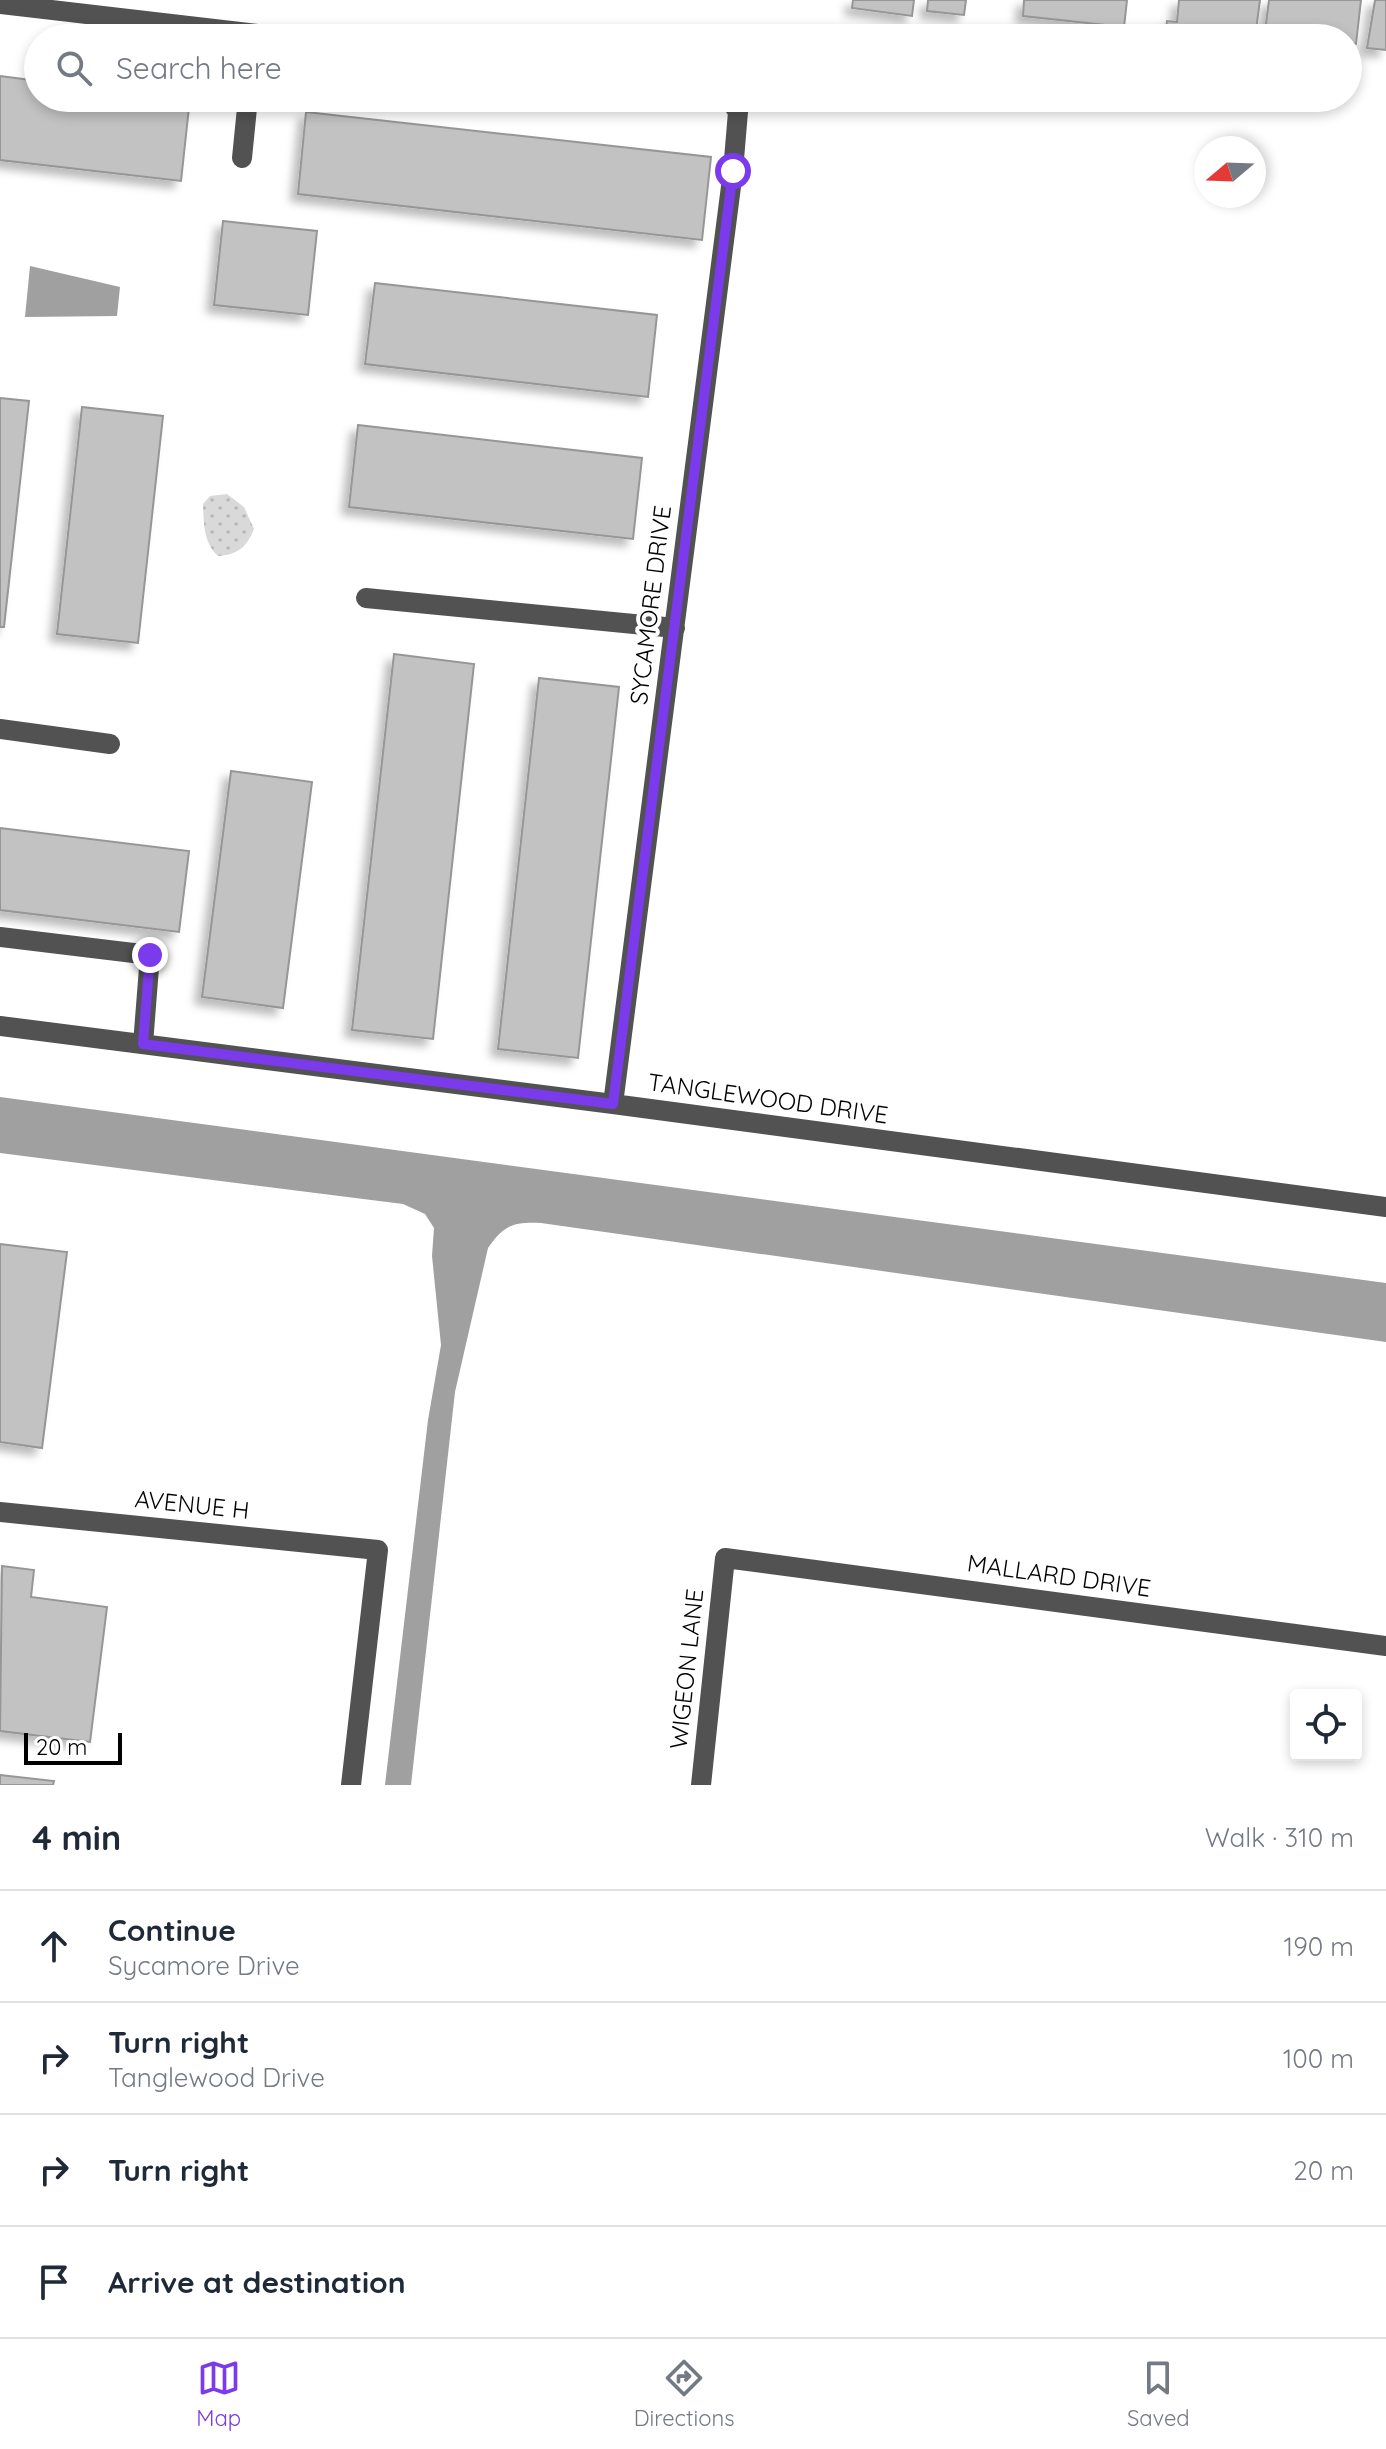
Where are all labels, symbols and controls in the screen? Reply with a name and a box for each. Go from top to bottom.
search box [24,24,1362,112]
icon: search [52,46,96,90]
text: Search here [116,49,282,87]
north arrow [1194,136,1266,208]
route start [715,153,751,189]
street label: SYCAMORE DRIVE [623,504,677,706]
route end [132,937,168,973]
street label: TANGLEWOOD DRIVE [646,1066,890,1130]
street label: AVENUE H [133,1483,251,1525]
street label: MALLARD DRIVE [965,1547,1153,1603]
street label: WIGEON LANE [663,1587,709,1751]
map controls [1290,1689,1362,1761]
button: locate [1290,1689,1362,1761]
scale bar [24,1729,122,1765]
text: 20 m [36,1733,87,1761]
text: 4 min [32,1816,121,1859]
text: Walk · 310 m [1205,1821,1354,1854]
text: Continue [108,1911,236,1949]
icon: ahead [32,1924,76,1968]
text: 190 m [1284,1930,1354,1963]
text: Sycamore Drive [108,1949,300,1982]
text: Turn right [108,2023,249,2061]
icon: right [32,2036,76,2080]
text: 100 m [1283,2042,1354,2075]
text: Tanglewood Drive [108,2061,325,2094]
icon: right [32,2148,76,2192]
text: Turn right [108,2151,249,2189]
text: 20 m [1293,2154,1354,2187]
icon: arrive [32,2260,76,2304]
text: Arrive at destination [108,2263,406,2301]
tab: Map [196,2356,241,2432]
tab: Directions [634,2356,734,2432]
tab: Saved [1127,2356,1190,2432]

